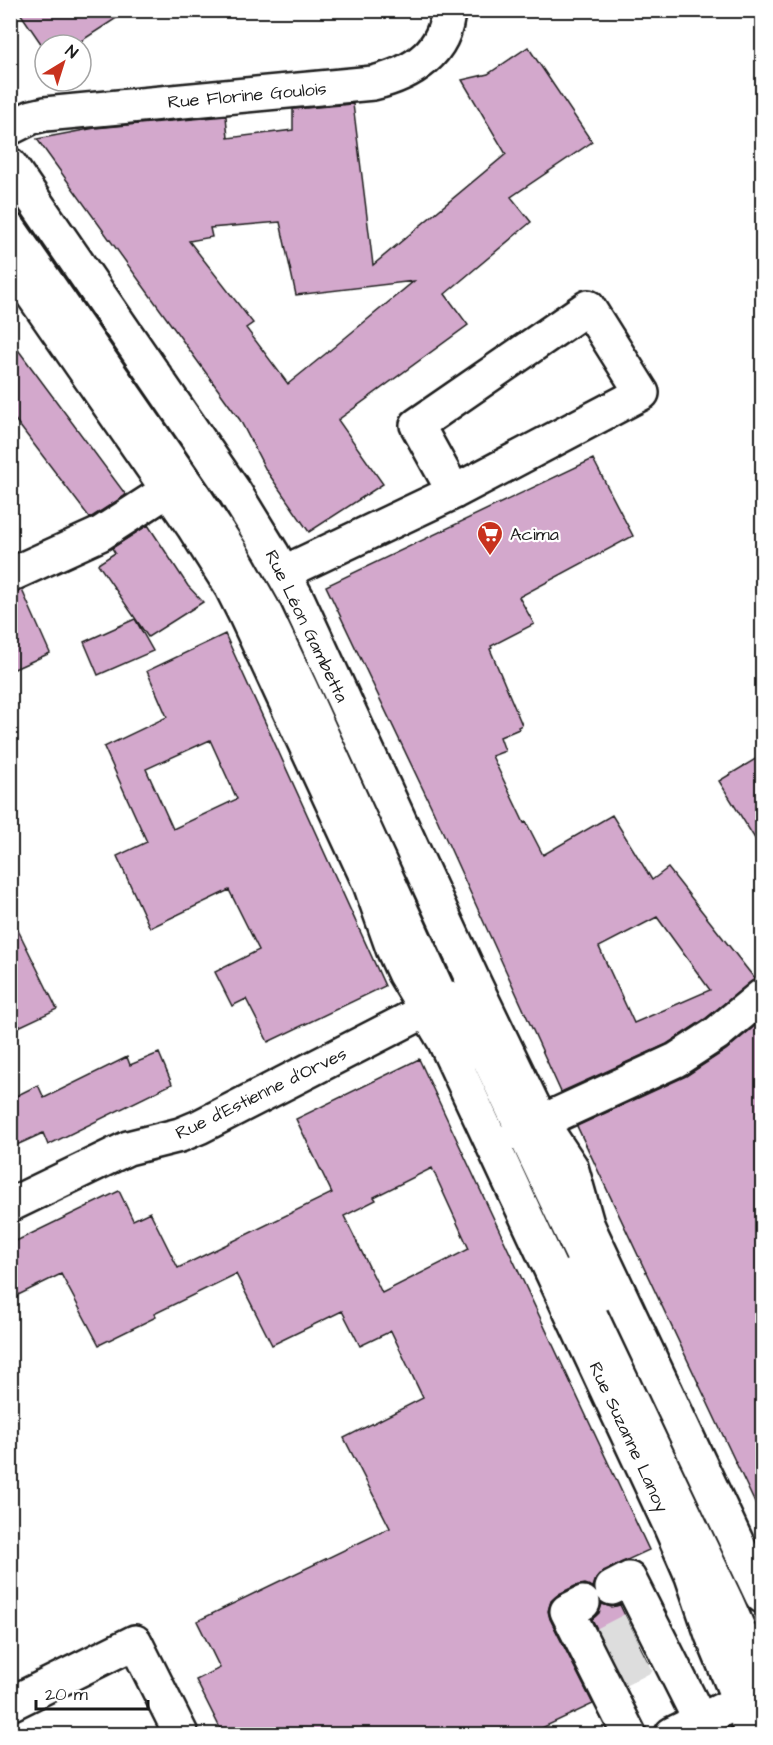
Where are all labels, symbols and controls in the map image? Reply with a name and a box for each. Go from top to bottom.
north arrow [33,33,93,93]
text: N [61,40,82,64]
street label: Rue Florine Goulois [167,76,328,115]
supermarket icon: Acima [475,519,505,557]
place label: Acima [510,522,559,547]
street label: Rue Léon Gambetta [259,546,354,707]
street label: Rue d'Estienne d'Orves [171,1041,351,1146]
street label: Rue Suzanne Lanoy [582,1358,674,1517]
scale bar [36,1673,148,1711]
text: 20 m [45,1682,88,1707]

